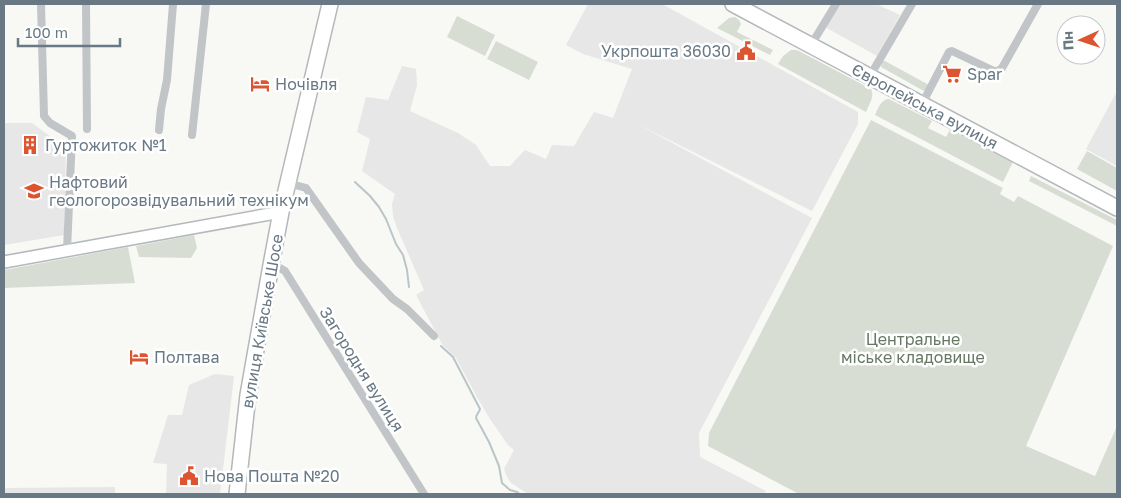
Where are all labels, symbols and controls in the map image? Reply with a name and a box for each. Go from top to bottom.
scale bar [18,15,120,47]
north arrow [1056,15,1106,65]
text: 100 m [25,23,68,41]
text: Пн [1059,31,1077,51]
public building icon: Укрпошта 36030 [735,40,757,62]
place label: Укрпошта 36030 [601,41,731,61]
street label: Європейська вулиця [848,59,1002,153]
supermarket icon: Spar [941,63,963,85]
place label: Spar [967,64,1002,84]
hotel icon: Ночівля [249,73,271,95]
place label: Ночівля [275,74,337,94]
building icon: Гуртожиток №1 [19,134,41,156]
place label: Гуртожиток №1 [45,135,167,155]
place label: Нафтовий геологорозвідувальний технікум [49,172,309,210]
school or university icon: Нафтовий геологорозвідувальний технікум [23,180,45,202]
street label: вулиця Київське Шосе [237,232,287,410]
street label: Загородня вулиця [315,303,409,435]
park label: Центральне міське кладовище [841,329,985,367]
hotel icon: Полтава [128,346,150,368]
place label: Полтава [154,347,219,367]
public building icon: Нова Пошта №20 [178,465,200,487]
place label: Нова Пошта №20 [204,466,340,486]

